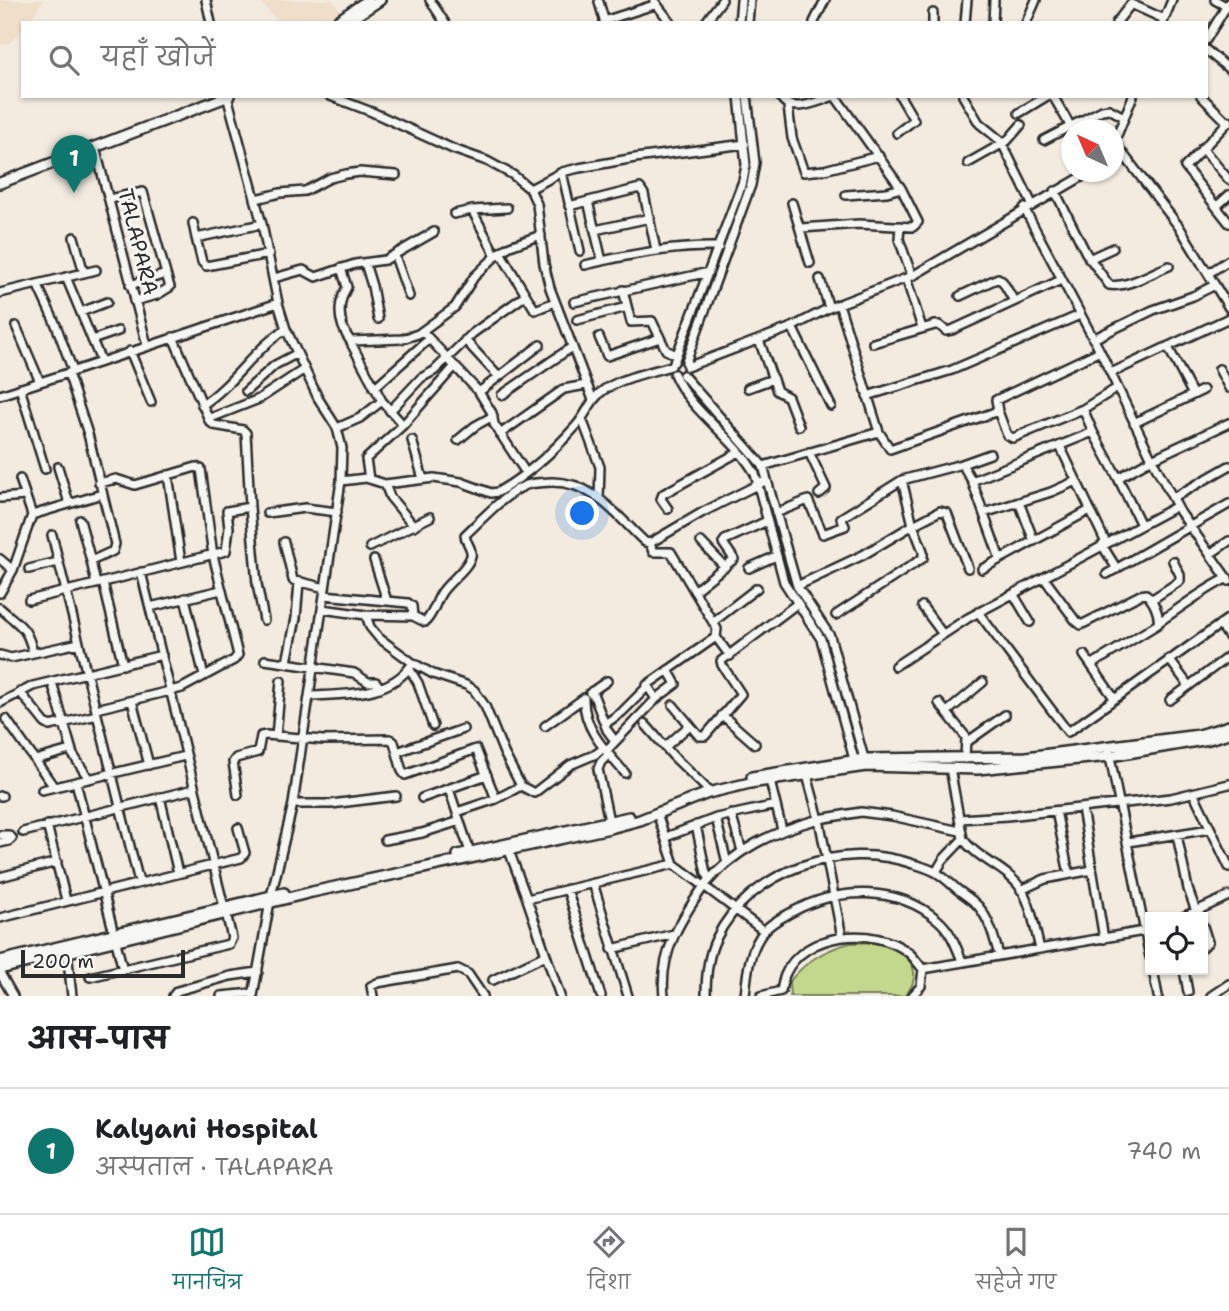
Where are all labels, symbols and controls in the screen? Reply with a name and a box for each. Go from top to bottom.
search box [21,21,1208,98]
text: यहाँ खोजें [101,39,215,74]
icon: search [45,41,83,79]
north arrow [1061,119,1124,182]
pin: 1 [51,135,97,193]
street label: TALAPARA [111,186,165,298]
your location [565,496,599,530]
map controls [1145,912,1208,975]
button: locate [1145,912,1208,975]
scale bar [21,947,186,979]
text: 200 m [32,949,94,974]
text: आस-पास [28,1018,169,1059]
text: Kalyani Hospital [95,1111,318,1146]
text: 1 [46,1136,56,1166]
text: 740 m [1126,1136,1201,1166]
text: अस्पताल · TALAPARA [95,1152,334,1182]
tab: मानचित्र [173,1223,242,1303]
tab: दिशा [588,1223,631,1303]
tab: सहेजे गए [976,1223,1056,1303]

